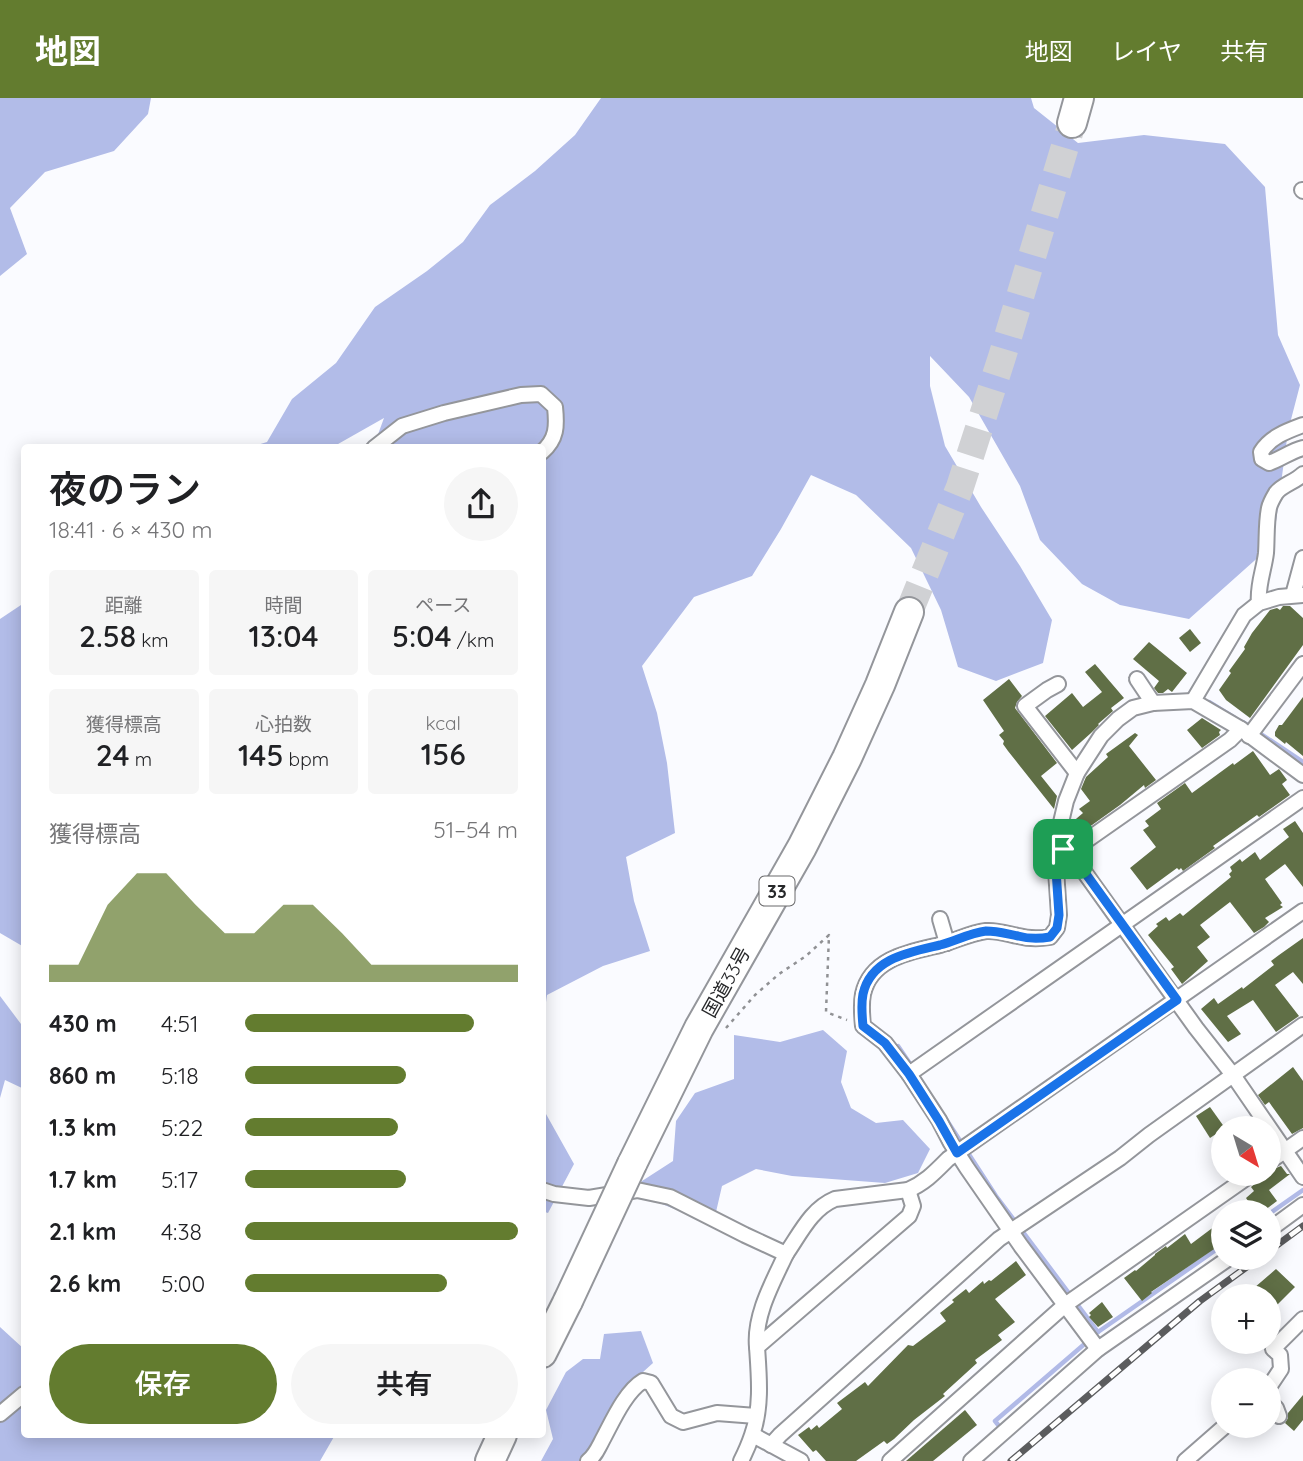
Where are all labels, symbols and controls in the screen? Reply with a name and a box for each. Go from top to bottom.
text: 地図 [35,30,101,71]
text: 地図 [1025,36,1073,66]
text: レイヤ [1111,36,1182,66]
text: 共有 [1220,36,1268,66]
text: 夜のラン [49,465,201,513]
button: share [444,467,518,541]
text: 18:41 · 6 × 430 m [49,515,212,544]
text: 距離 [105,593,143,617]
text: 時間 [264,593,303,617]
text: ペース [415,593,471,617]
text: 2.58 [79,617,136,655]
text: 13:04 [248,617,319,655]
text: 5:04 [392,617,452,655]
text: km [136,628,169,652]
text: /km [452,628,494,652]
text: kcal [425,711,461,735]
text: 獲得標高 [86,712,162,736]
text: 心拍数 [255,712,312,736]
text: 156 [421,735,466,773]
text: 24 [96,736,129,774]
text: 145 [238,736,283,774]
text: m [129,747,152,771]
text: bpm [283,747,329,771]
text: 51–54 m [433,815,518,844]
text: 獲得標高 [49,819,141,848]
pin [1033,819,1093,879]
icon: arrive [1044,830,1082,868]
road number: 33 [760,876,794,906]
street label: 国道33号 [697,943,755,1021]
text: 430 m [49,1009,117,1038]
text: 4:51 [161,1009,198,1038]
text: 860 m [49,1061,116,1090]
text: 5:18 [161,1061,199,1090]
text: 1.3 km [49,1113,117,1142]
text: 5:22 [161,1113,203,1142]
north arrow [1211,1116,1281,1186]
map controls [1211,1116,1281,1438]
text: 1.7 km [49,1165,117,1194]
text: 5:17 [161,1165,198,1194]
button: layers [1211,1200,1281,1270]
text: 2.1 km [49,1217,116,1246]
text: 4:38 [161,1217,202,1246]
text: 2.6 km [49,1269,121,1298]
text: 5:00 [161,1269,205,1298]
button: + [1211,1284,1281,1354]
button: 保存 [49,1344,277,1424]
button: 共有 [291,1344,518,1424]
button: − [1211,1368,1281,1438]

